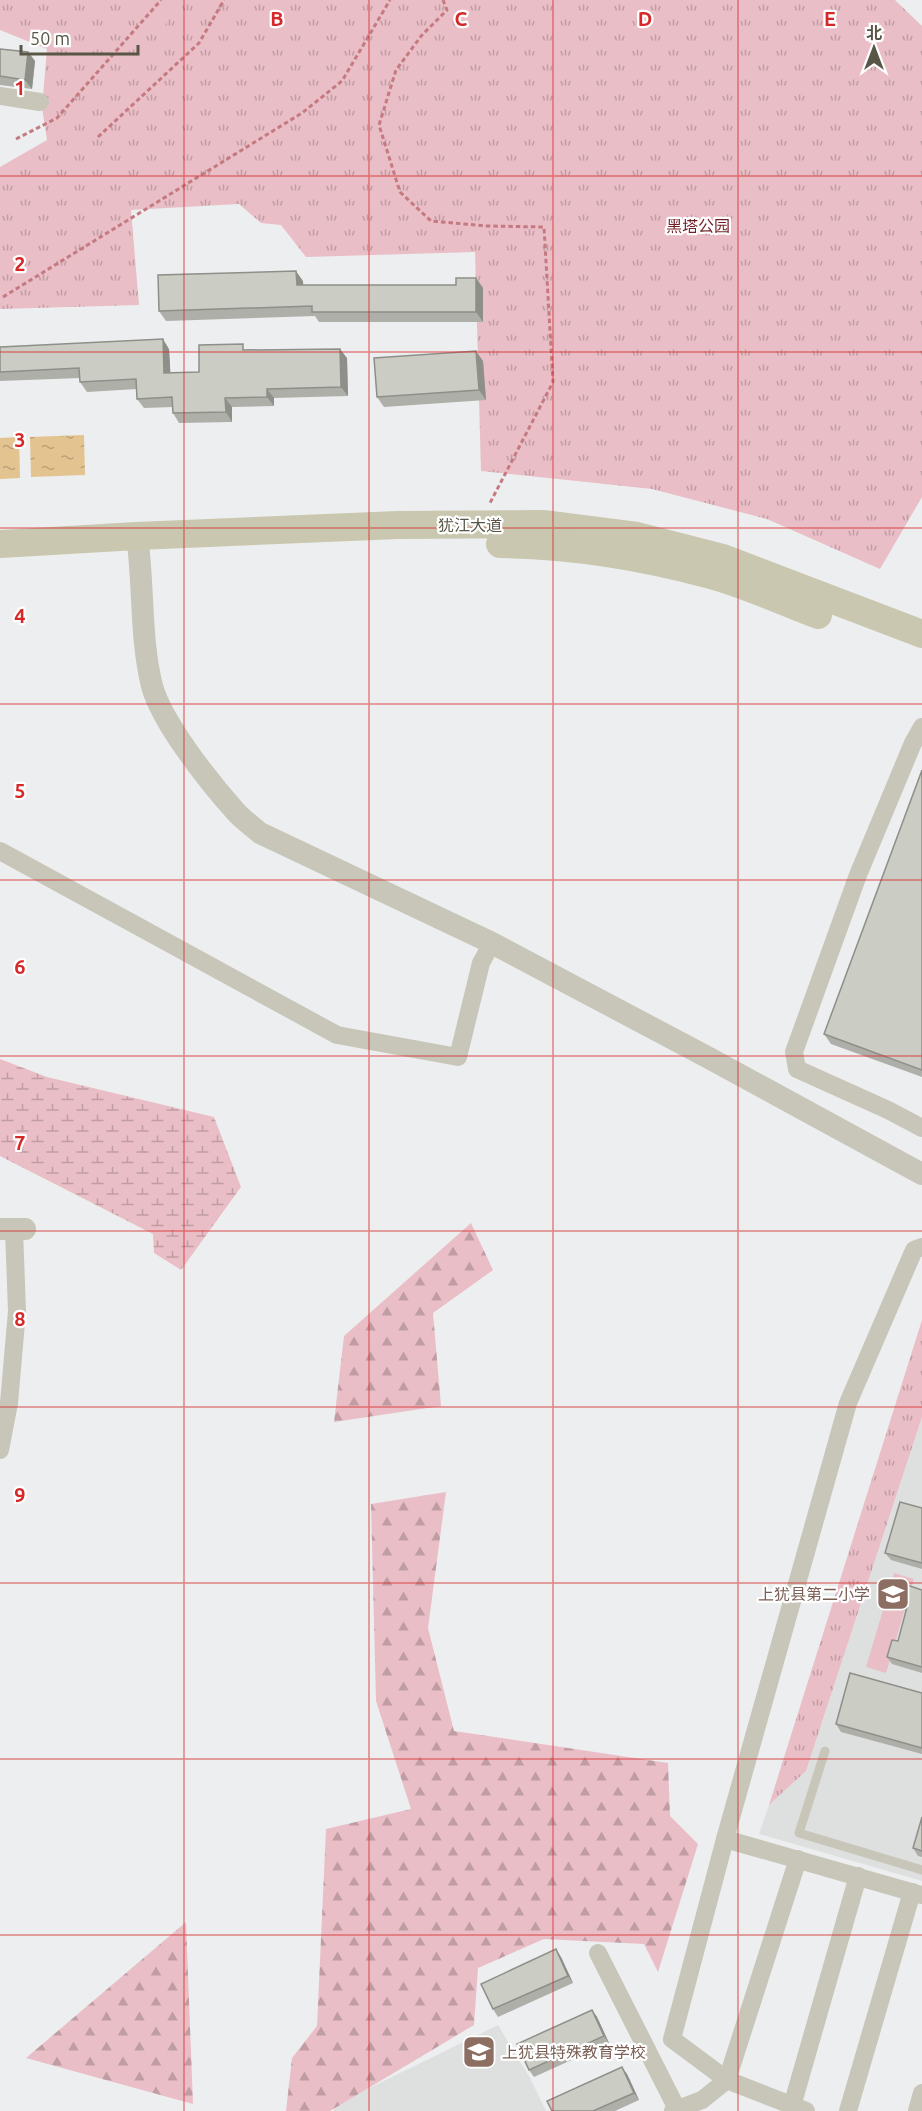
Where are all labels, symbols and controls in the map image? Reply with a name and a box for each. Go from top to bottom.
text: B [270,7,284,30]
text: C [455,7,468,30]
text: D [638,7,652,30]
text: E [824,7,836,30]
scale bar [21,18,138,56]
north arrow [844,18,904,78]
text: 北 [866,24,882,42]
text: 50 m [30,28,70,48]
text: 1 [14,76,26,99]
park label: 黑塔公园 [666,217,730,235]
text: 2 [14,252,26,275]
text: 3 [14,428,26,451]
street label: 犹江大道 [438,516,502,534]
text: 4 [14,604,26,627]
text: 5 [14,779,26,802]
text: 6 [14,955,26,978]
text: 7 [14,1131,26,1154]
text: 8 [14,1307,26,1330]
text: 9 [14,1483,26,1506]
school or university icon: 上犹县第二小学 [875,1576,911,1612]
place label: 上犹县第二小学 [758,1585,870,1603]
school or university icon: 上犹县特殊教育学校 [461,2034,497,2070]
place label: 上犹县特殊教育学校 [502,2043,646,2061]

